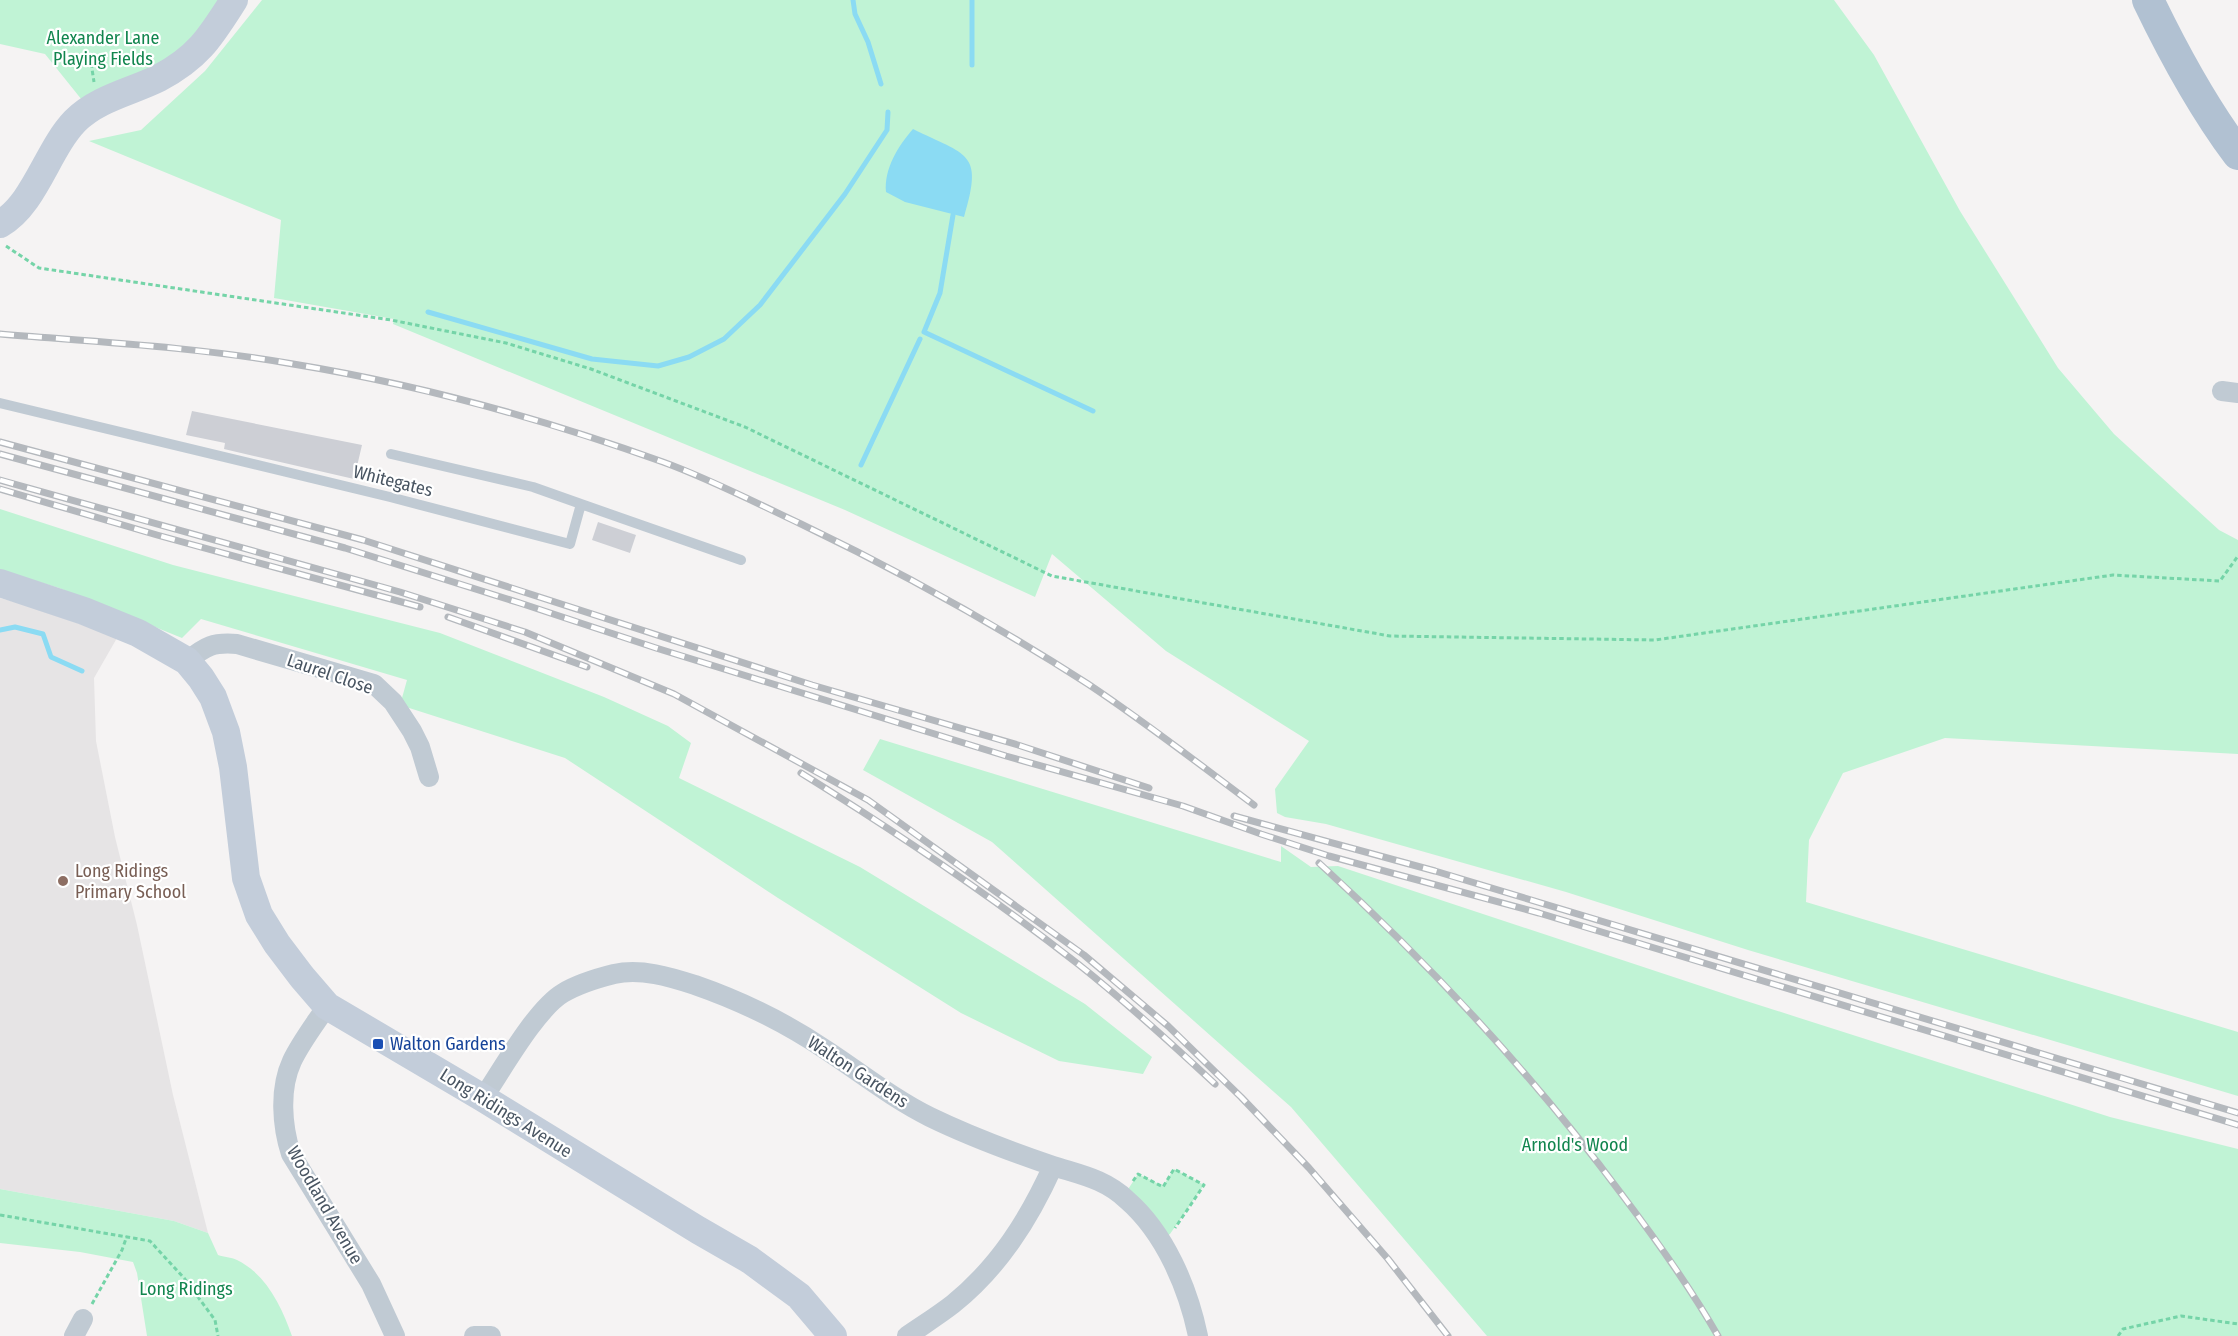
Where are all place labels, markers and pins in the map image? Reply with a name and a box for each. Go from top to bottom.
place label: Long Ridings Primary School [75,860,186,903]
marker: Long Ridings Primary School [56,874,70,888]
place label: Walton Gardens [390,1033,506,1055]
marker: Walton Gardens [371,1037,385,1051]

